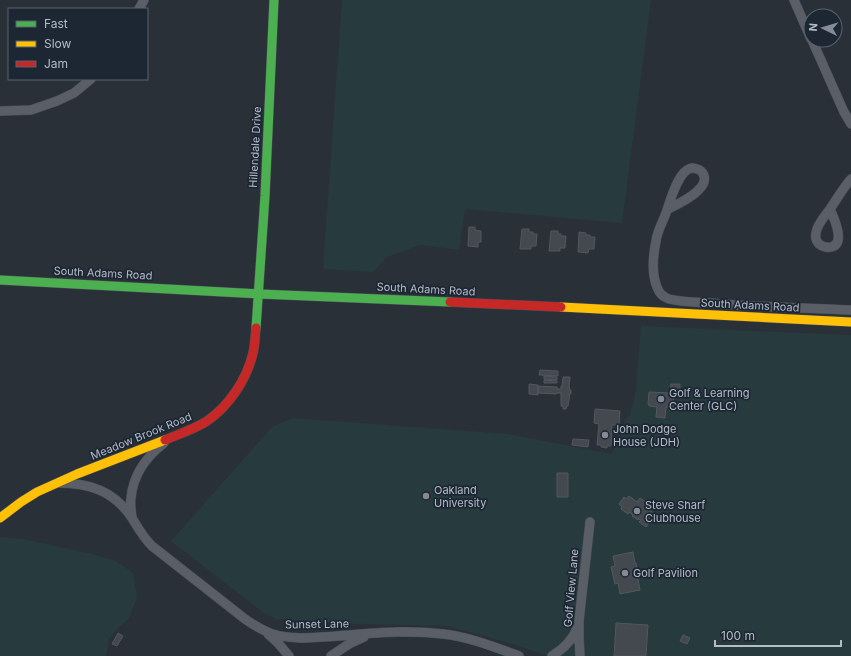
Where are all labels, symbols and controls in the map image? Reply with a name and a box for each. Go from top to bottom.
legend [8,8,148,80]
north arrow [803,8,843,48]
text: Fast [44,16,68,31]
text: N [806,22,820,32]
text: Slow [44,36,72,51]
text: Jam [44,56,68,71]
street label: Hillendale Drive [246,106,264,188]
street label: South Adams Road [53,263,153,283]
street label: South Adams Road [376,279,476,299]
street label: South Adams Road [700,295,800,315]
place label: Golf & Learning Center (GLC) [669,386,749,413]
marker: Golf & Learning Center (GLC) [656,394,666,404]
street label: Meadow Brook Road [88,409,194,463]
place label: John Dodge House (JDH) [613,422,680,449]
marker: John Dodge House (JDH) [600,430,610,440]
place label: Oakland University [434,483,486,510]
marker: Oakland University [421,491,431,501]
place label: Steve Sharf Clubhouse [645,498,705,525]
marker: Steve Sharf Clubhouse [632,506,642,516]
street label: Golf View Lane [561,548,581,628]
place label: Golf Pavilion [633,566,698,580]
marker: Golf Pavilion [620,568,630,578]
street label: Sunset Lane [285,616,349,632]
scale bar [715,622,841,648]
text: 100 m [721,628,755,643]

